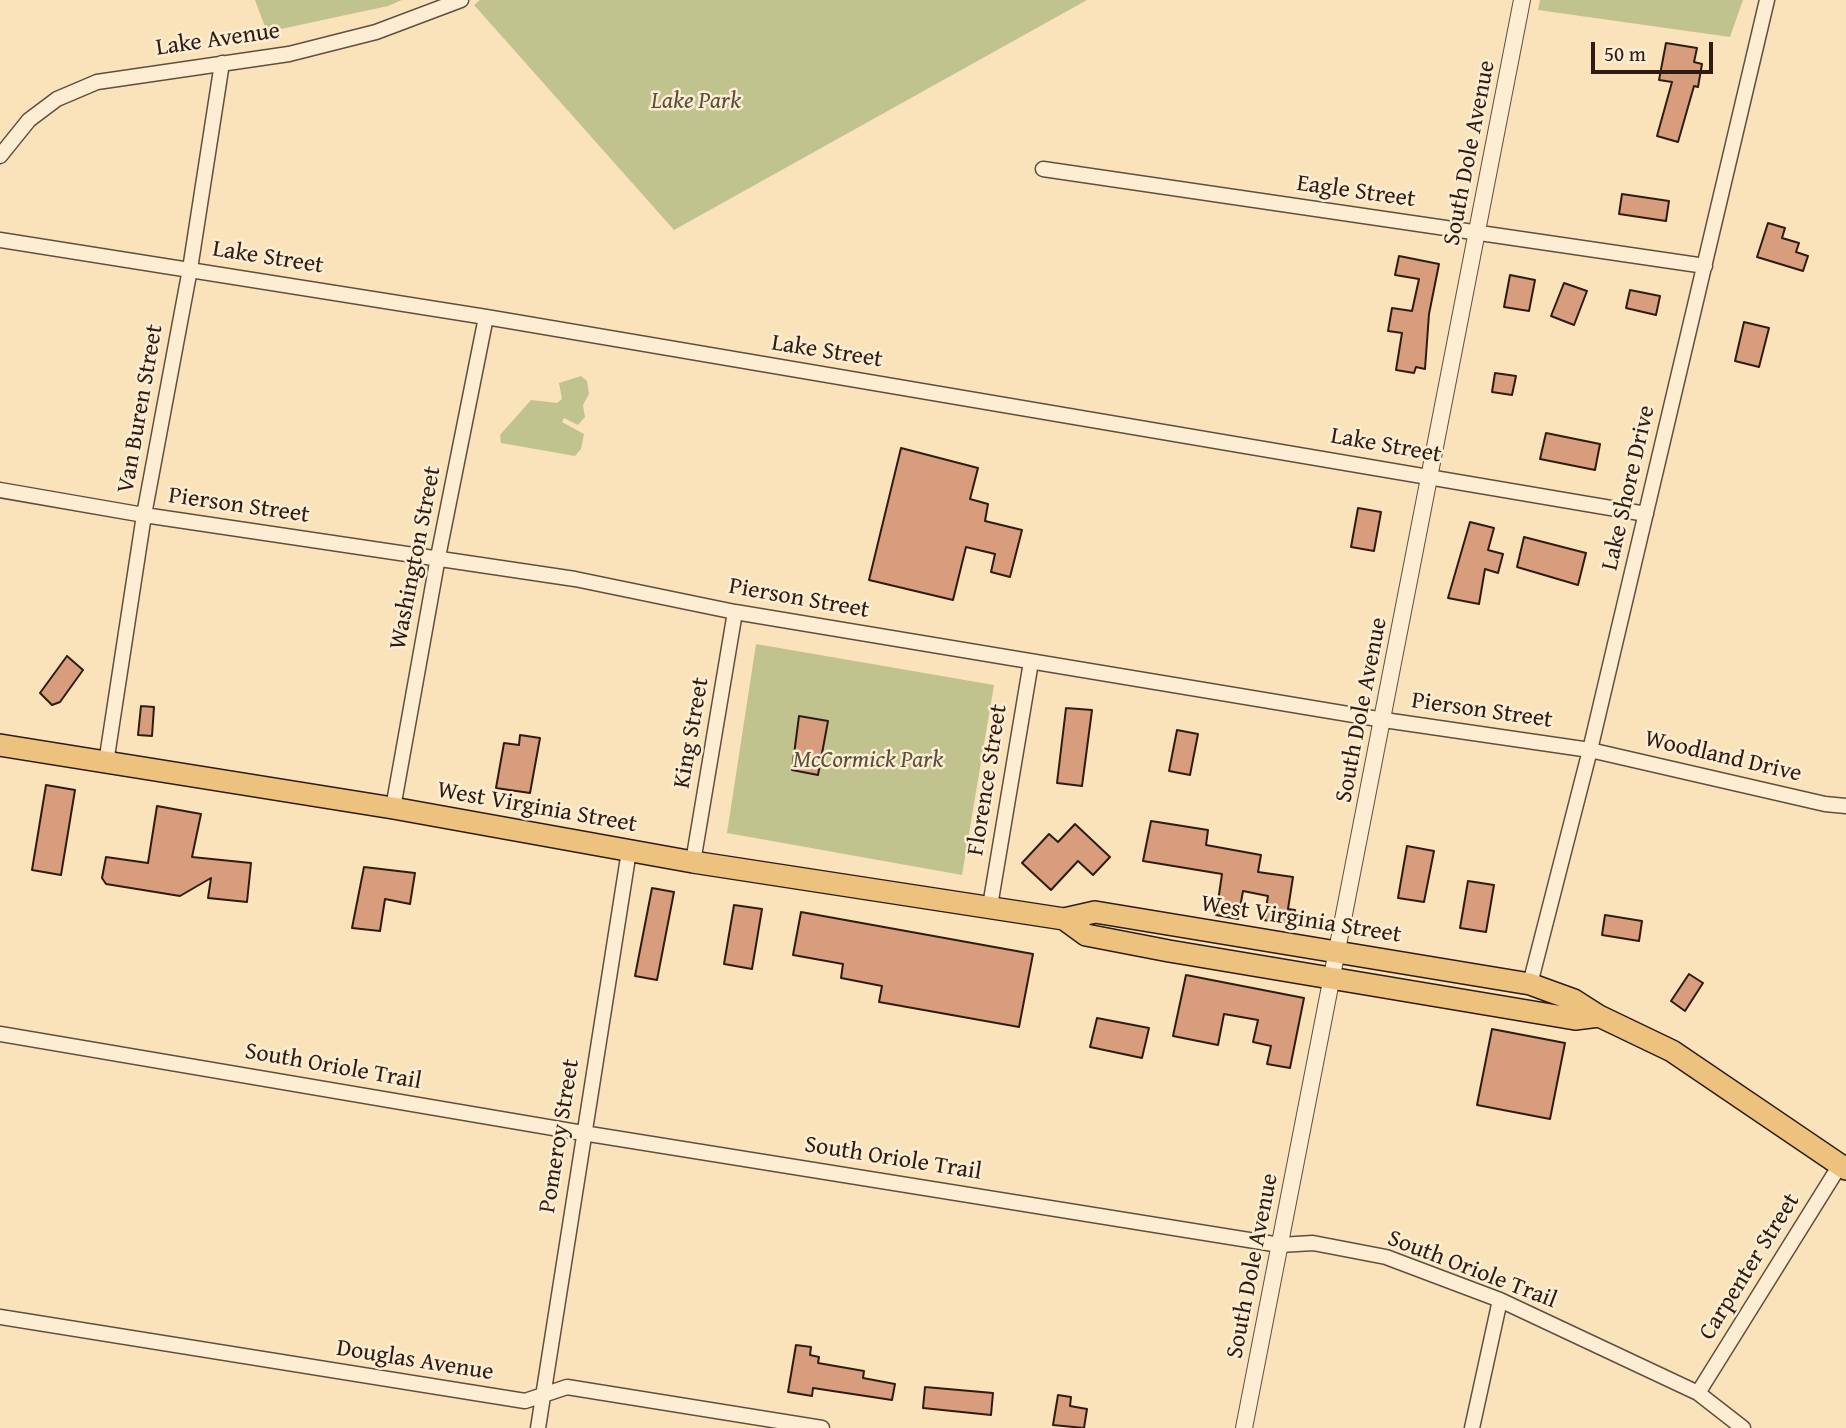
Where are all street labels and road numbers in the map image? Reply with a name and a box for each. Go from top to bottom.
street label: Lake Avenue [154,17,282,63]
street label: South Dole Avenue [1438,58,1502,248]
street label: Eagle Street [1295,169,1417,215]
street label: Lake Street [210,235,326,281]
street label: Van Buren Street [112,322,170,496]
street label: Lake Street [769,329,885,375]
street label: Lake Shore Drive [1596,403,1662,573]
street label: Lake Street [1328,422,1444,470]
street label: Washington Street [384,464,448,652]
street label: Pierson Street [167,482,311,530]
street label: Pierson Street [727,572,871,626]
street label: South Dole Avenue [1330,615,1394,805]
street label: King Street [668,675,716,791]
street label: Pierson Street [1410,687,1554,735]
street label: Florence Street [962,702,1014,858]
street label: Woodland Drive [1642,725,1804,789]
street label: West Virginia Street [435,776,639,840]
street label: West Virginia Street [1199,890,1403,950]
street label: South Oriole Trail [242,1037,424,1097]
street label: Pomeroy Street [534,1057,586,1215]
street label: South Oriole Trail [802,1131,984,1187]
street label: South Dole Avenue [1221,1171,1285,1361]
street label: Carpenter Street [1693,1188,1807,1346]
street label: South Oriole Trail [1383,1225,1561,1315]
street label: Douglas Avenue [335,1334,495,1388]

